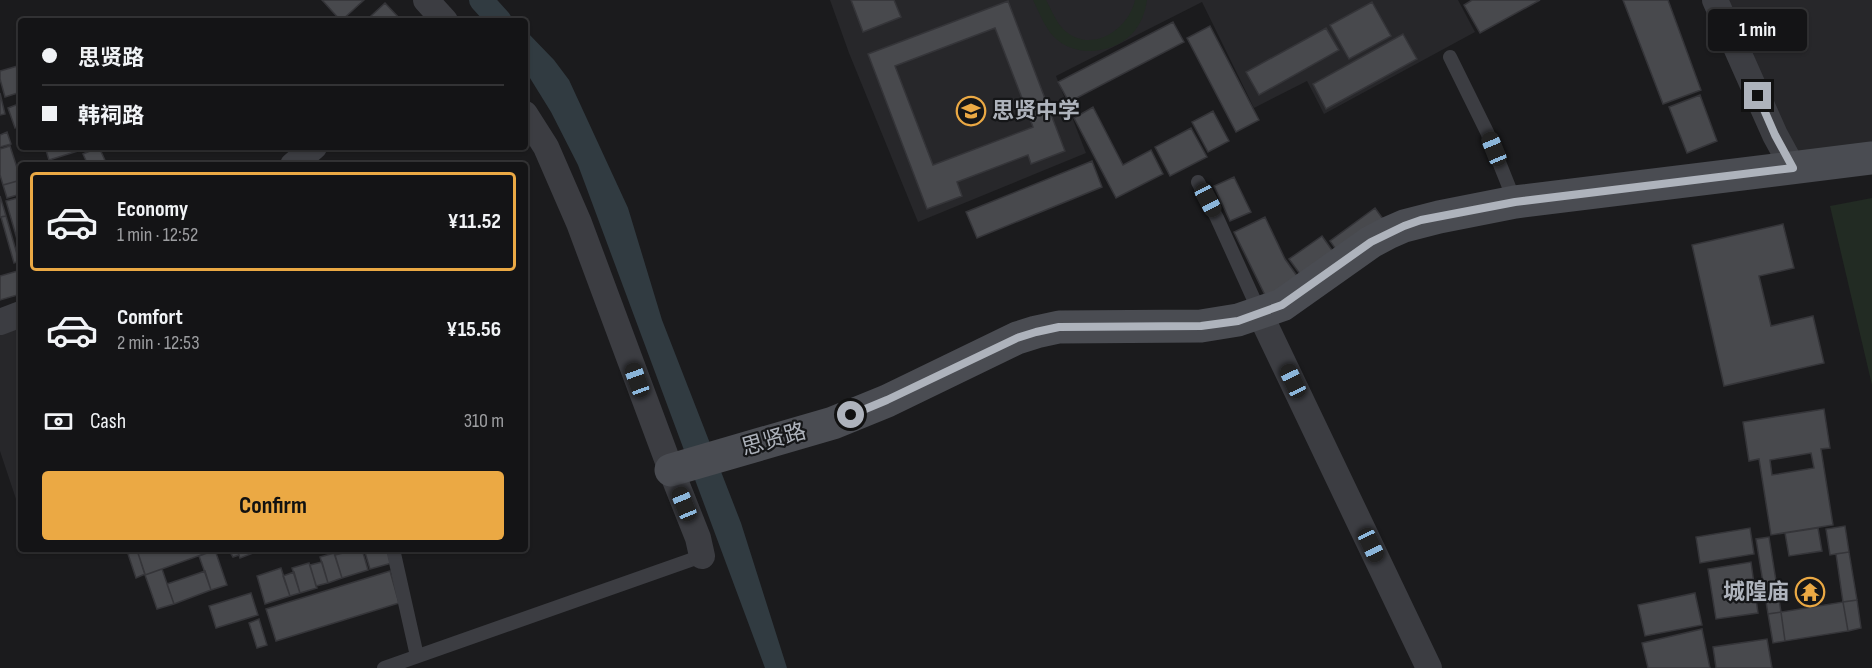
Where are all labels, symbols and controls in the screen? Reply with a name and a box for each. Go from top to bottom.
callout: 1 min [1708,9,1808,51]
text: 1 min [1739,18,1776,42]
text: 思贤路 [78,45,144,72]
route end [1744,82,1771,109]
school or university icon: 思贤中学 [955,95,987,127]
place label: 思贤中学 [992,98,1080,125]
text: 韩祠路 [78,103,144,130]
car [1479,129,1509,169]
car [1192,180,1224,220]
icon: car [45,195,99,249]
text: Economy [117,196,188,223]
text: ¥11.52 [448,208,501,235]
text: 1 min · 12:52 [117,223,198,247]
icon: car [45,303,99,357]
text: Comfort [117,304,183,331]
text: ¥15.56 [446,316,501,343]
text: 2 min · 12:53 [117,331,200,355]
car [622,360,652,400]
car [1277,361,1309,401]
route start [837,401,864,428]
icon: cash [42,405,75,438]
text: Cash [90,408,126,435]
text: 310 m [464,409,504,433]
street label: 思贤路 [739,418,809,462]
button: Confirm [42,471,504,540]
car [669,484,699,524]
car [1355,525,1387,565]
temple icon: 城隍庙 [1794,576,1826,608]
place label: 城隍庙 [1723,579,1789,606]

